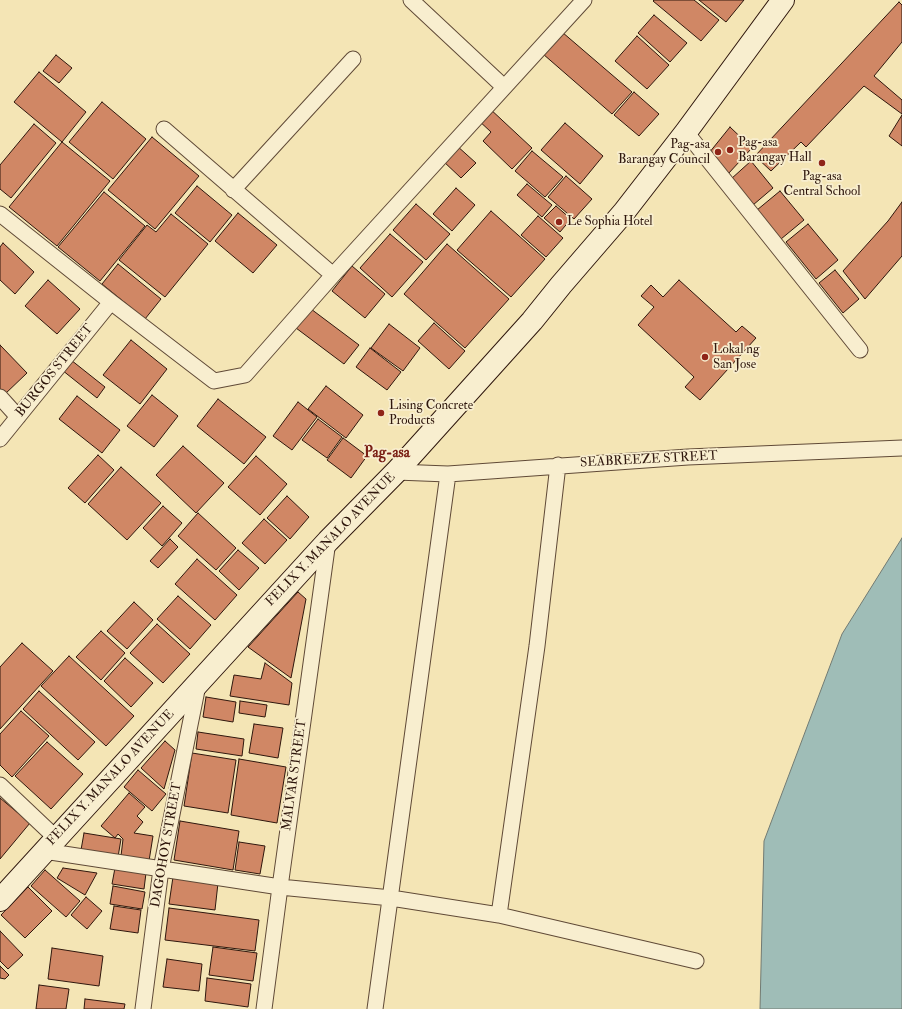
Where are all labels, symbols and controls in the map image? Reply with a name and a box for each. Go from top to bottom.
place label: Pag-asa Barangay Hall [738,135,811,166]
place label: Pag-asa Barangay Council [618,137,710,168]
marker: Pag-asa Barangay Hall [725,145,735,155]
marker: Pag-asa Barangay Council [713,147,723,157]
marker: Pag-asa Central School [817,158,827,168]
place label: Pag-asa Central School [783,169,861,200]
place label: Le Sophia Hotel [567,214,653,230]
marker: Le Sophia Hotel [554,217,564,227]
street label: BURGOS STREET [13,322,97,420]
place label: Lokal ng San Jose [713,342,759,373]
marker: Lokal ng San Jose [700,352,710,362]
place label: Lising Concrete Products [389,398,473,429]
marker: Lising Concrete Products [376,408,386,418]
district label: Pag-asa [364,445,410,463]
street label: SEABREEZE STREET [580,449,718,471]
street label: FELIX Y. MANALO AVENUE [263,470,399,610]
street label: FELIX Y. MANALO AVENUE [44,707,178,849]
street label: MALVAR STREET [279,718,311,832]
street label: DAGOHOY STREET [148,781,186,909]

